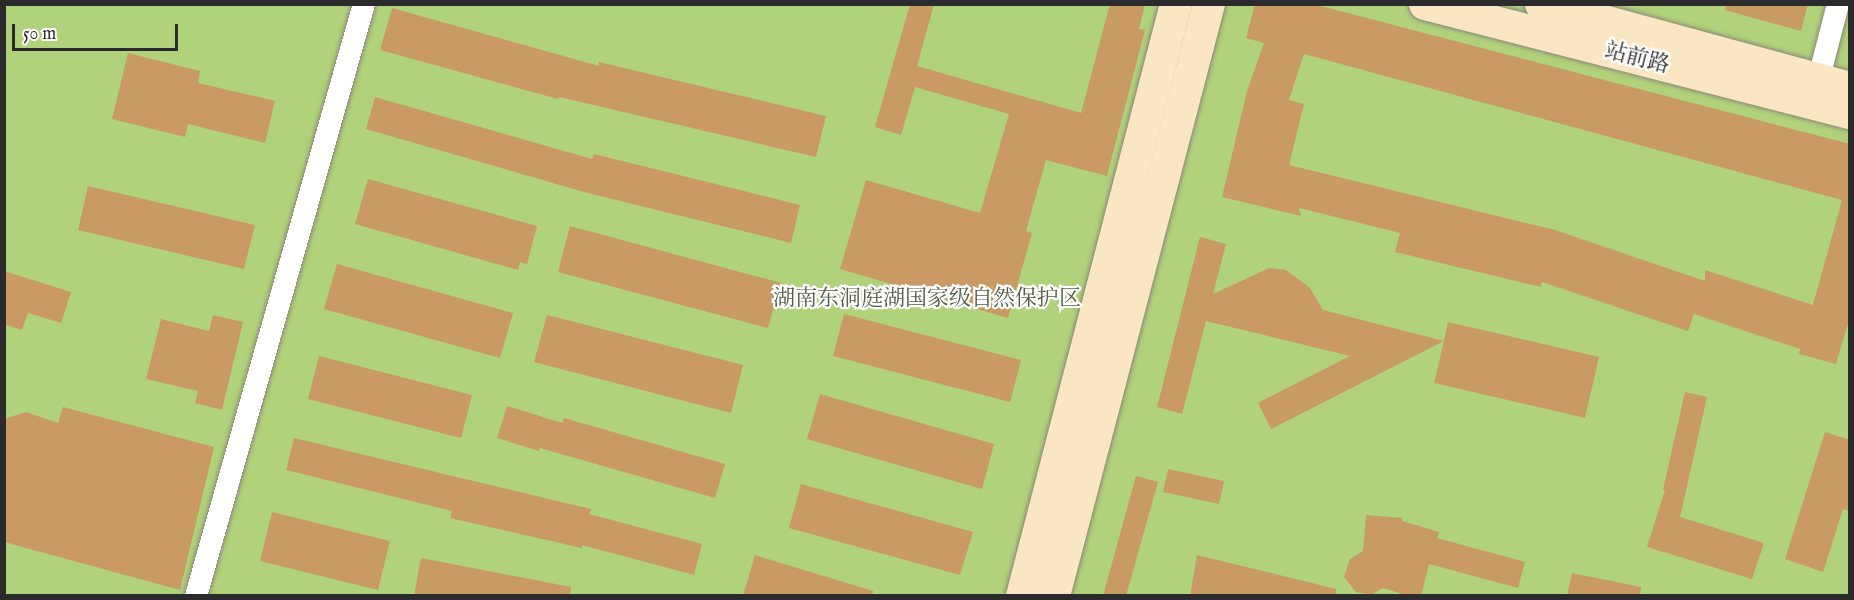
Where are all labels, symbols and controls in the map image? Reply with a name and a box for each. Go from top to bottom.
scale bar [15,12,182,50]
text: 50 m [23,23,56,46]
street label: 站前路 [1602,38,1672,80]
park label: 湖南东洞庭湖国家级自然保护区 [773,287,1081,313]

